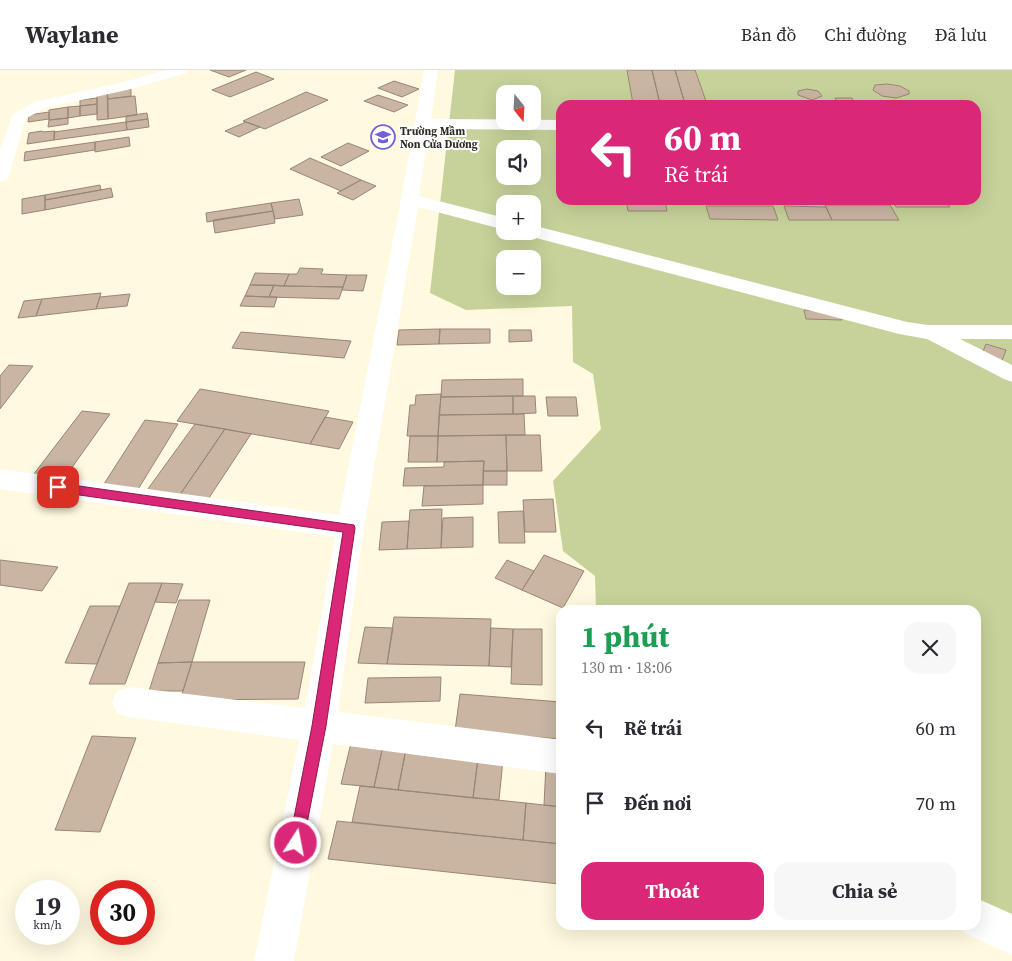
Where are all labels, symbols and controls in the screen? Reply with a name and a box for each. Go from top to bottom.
text: Waylane [25,18,119,51]
text: Bản đồ [741,22,796,47]
text: Chỉ đường [824,22,907,47]
text: Đã lưu [935,22,987,47]
north arrow [496,85,541,130]
map controls [496,85,541,295]
text: 60 m [664,114,741,162]
icon: left [581,120,646,185]
school or university icon: Trường Mầm Non Cửa Dương [370,124,396,150]
place label: Trường Mầm Non Cửa Dương [400,124,478,152]
button: sound [496,140,541,185]
text: Rẽ trái [664,159,728,189]
button: + [496,195,541,240]
button: − [496,250,541,295]
pin [37,466,79,508]
icon: arrive [44,473,72,501]
text: 1 phút [581,616,669,657]
button: close [904,622,956,674]
text: 130 m · 18:06 [581,656,672,678]
icon: left [581,714,609,742]
text: Rẽ trái [624,715,682,741]
text: 60 m [915,715,956,741]
icon: arrive [581,789,609,817]
text: Đến nơi [624,790,692,816]
text: 70 m [915,790,956,816]
position arrow [269,816,321,868]
button: Thoát [581,862,764,920]
button: Chia sẻ [774,862,956,920]
speed limit sign: 30 [90,880,155,945]
text: 19 [34,889,61,923]
text: km/h [33,917,62,933]

